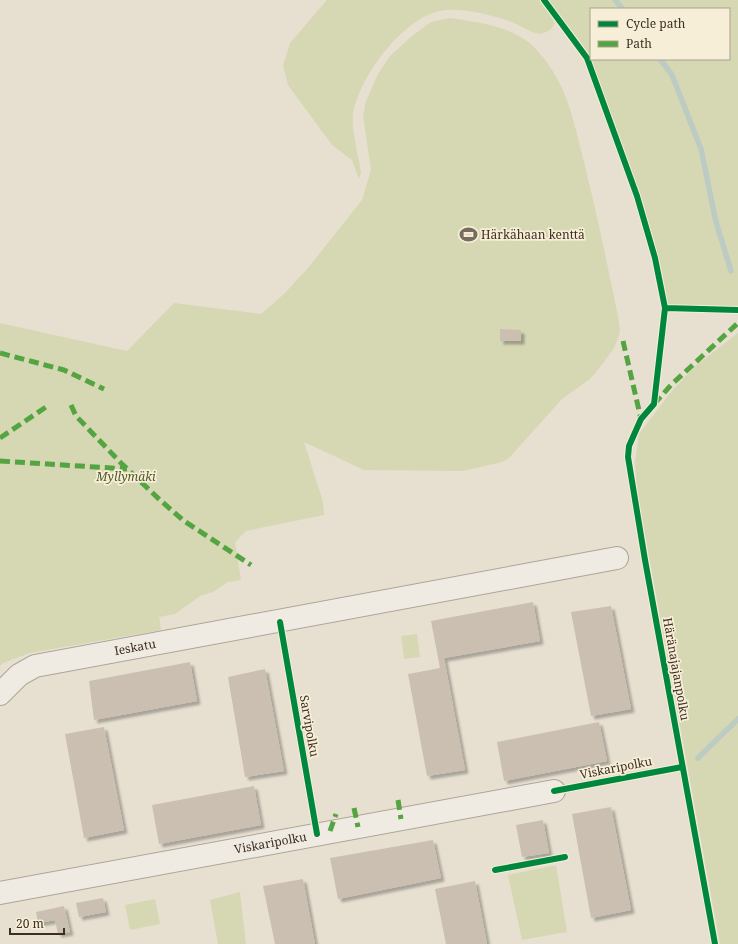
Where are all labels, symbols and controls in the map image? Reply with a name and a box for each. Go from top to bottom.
legend [590,8,730,60]
text: Cycle path [626,15,686,32]
text: Path [626,35,652,52]
sports icon: Härkähaan kenttä [458,225,478,245]
place label: Härkähaan kenttä [481,226,585,243]
park label: Myllymäki [95,468,156,485]
street label: Häränajajanpolku [659,616,694,722]
street label: Ieskatu [113,635,157,659]
street label: Sarvipolku [296,694,323,758]
street label: Viskaripolku [578,752,654,783]
street label: Viskaripolku [233,828,308,858]
scale bar [10,910,64,936]
text: 20 m [16,915,44,932]

